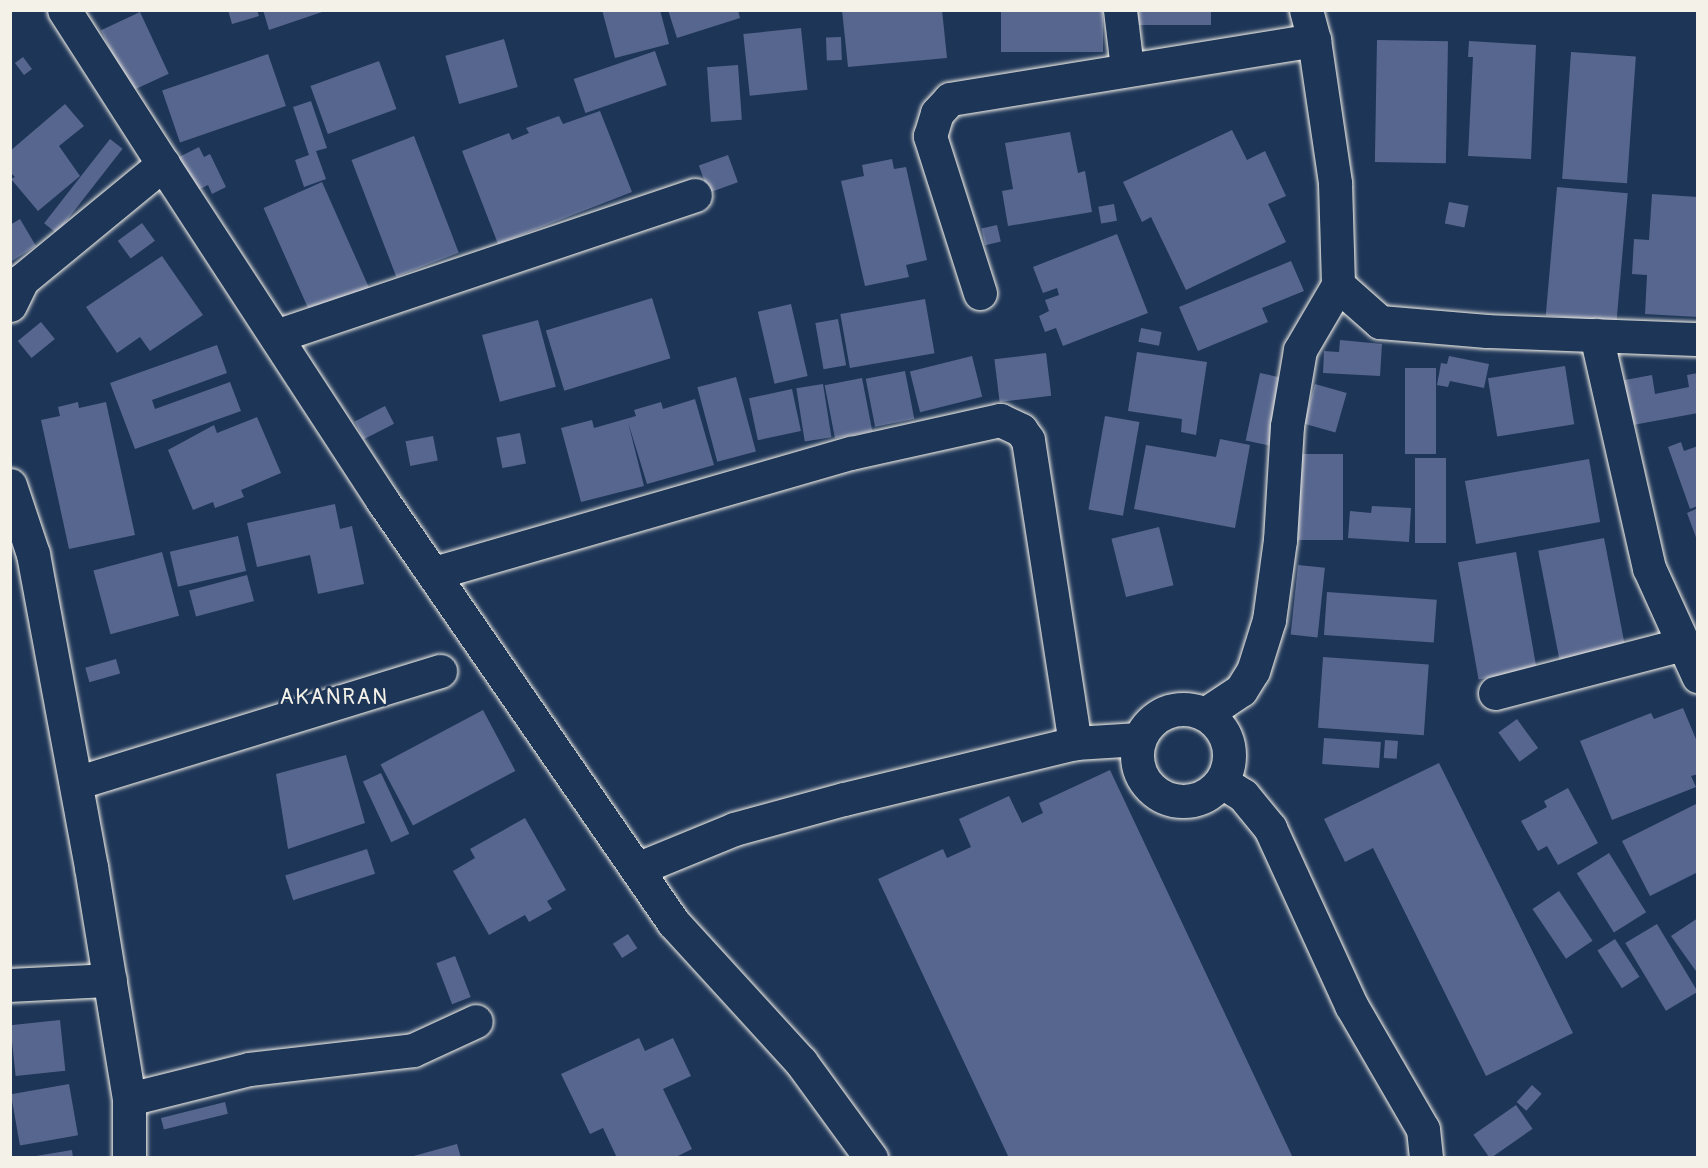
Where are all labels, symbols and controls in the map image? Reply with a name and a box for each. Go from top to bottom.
district label: AKANRAN [279,685,389,711]

